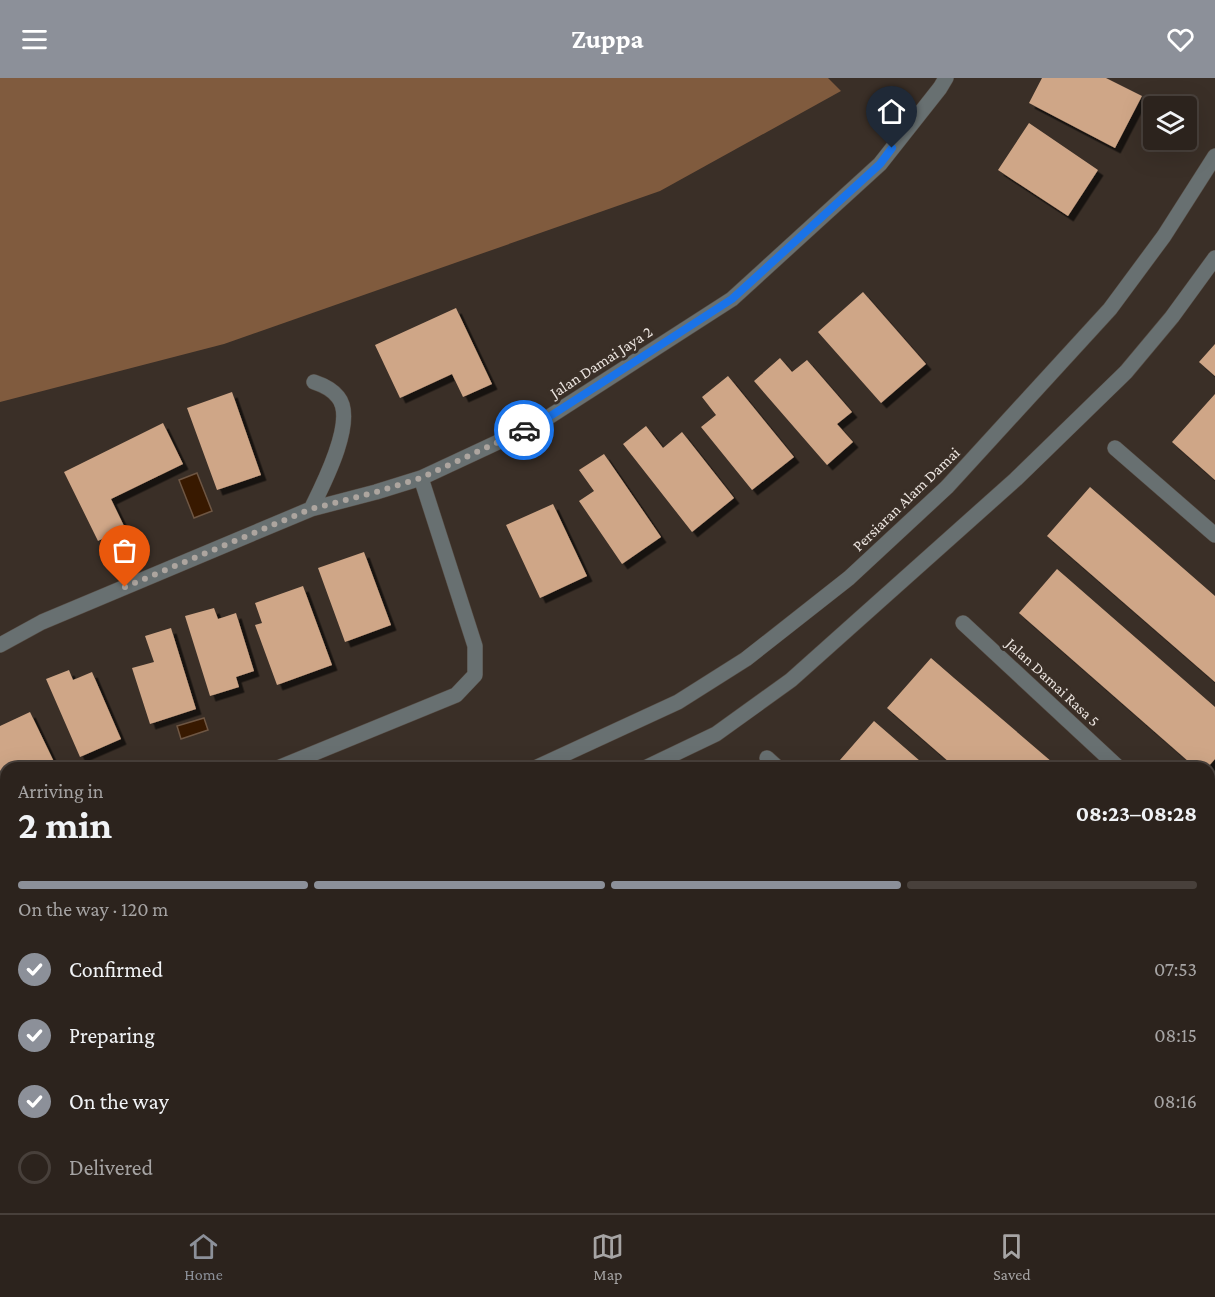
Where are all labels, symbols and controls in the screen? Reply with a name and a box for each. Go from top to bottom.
icon: menu [18,23,51,56]
icon: heart [1164,23,1197,56]
text: Zuppa [571,24,644,54]
pin [866,86,917,148]
icon: home [875,95,908,128]
map controls [1143,96,1197,150]
button: layers [1143,96,1197,150]
street label: Jalan Damai Jaya 2 [545,322,656,403]
courier [494,400,554,460]
icon: car [508,414,541,447]
street label: Persiaran Alam Damai [849,444,963,554]
pin [99,525,150,587]
icon: bag [108,534,141,567]
street label: Jalan Damai Rasa 5 [1001,633,1103,730]
text: Arriving in [18,780,103,802]
text: 08:23–08:28 [1076,801,1197,826]
text: 2 min [18,803,112,846]
text: On the way · 120 m [18,898,168,920]
icon: check [18,953,51,986]
text: Confirmed [69,957,163,982]
text: 07:53 [1154,958,1197,980]
icon: check [18,1019,51,1052]
text: Preparing [69,1023,155,1048]
text: 08:15 [1154,1024,1197,1046]
icon: check [18,1085,51,1118]
text: On the way [69,1089,169,1114]
text: 08:16 [1154,1090,1197,1112]
text: Delivered [69,1155,153,1180]
tab: Home [184,1230,223,1283]
tab: Map [591,1230,624,1283]
tab: Saved [993,1230,1031,1283]

